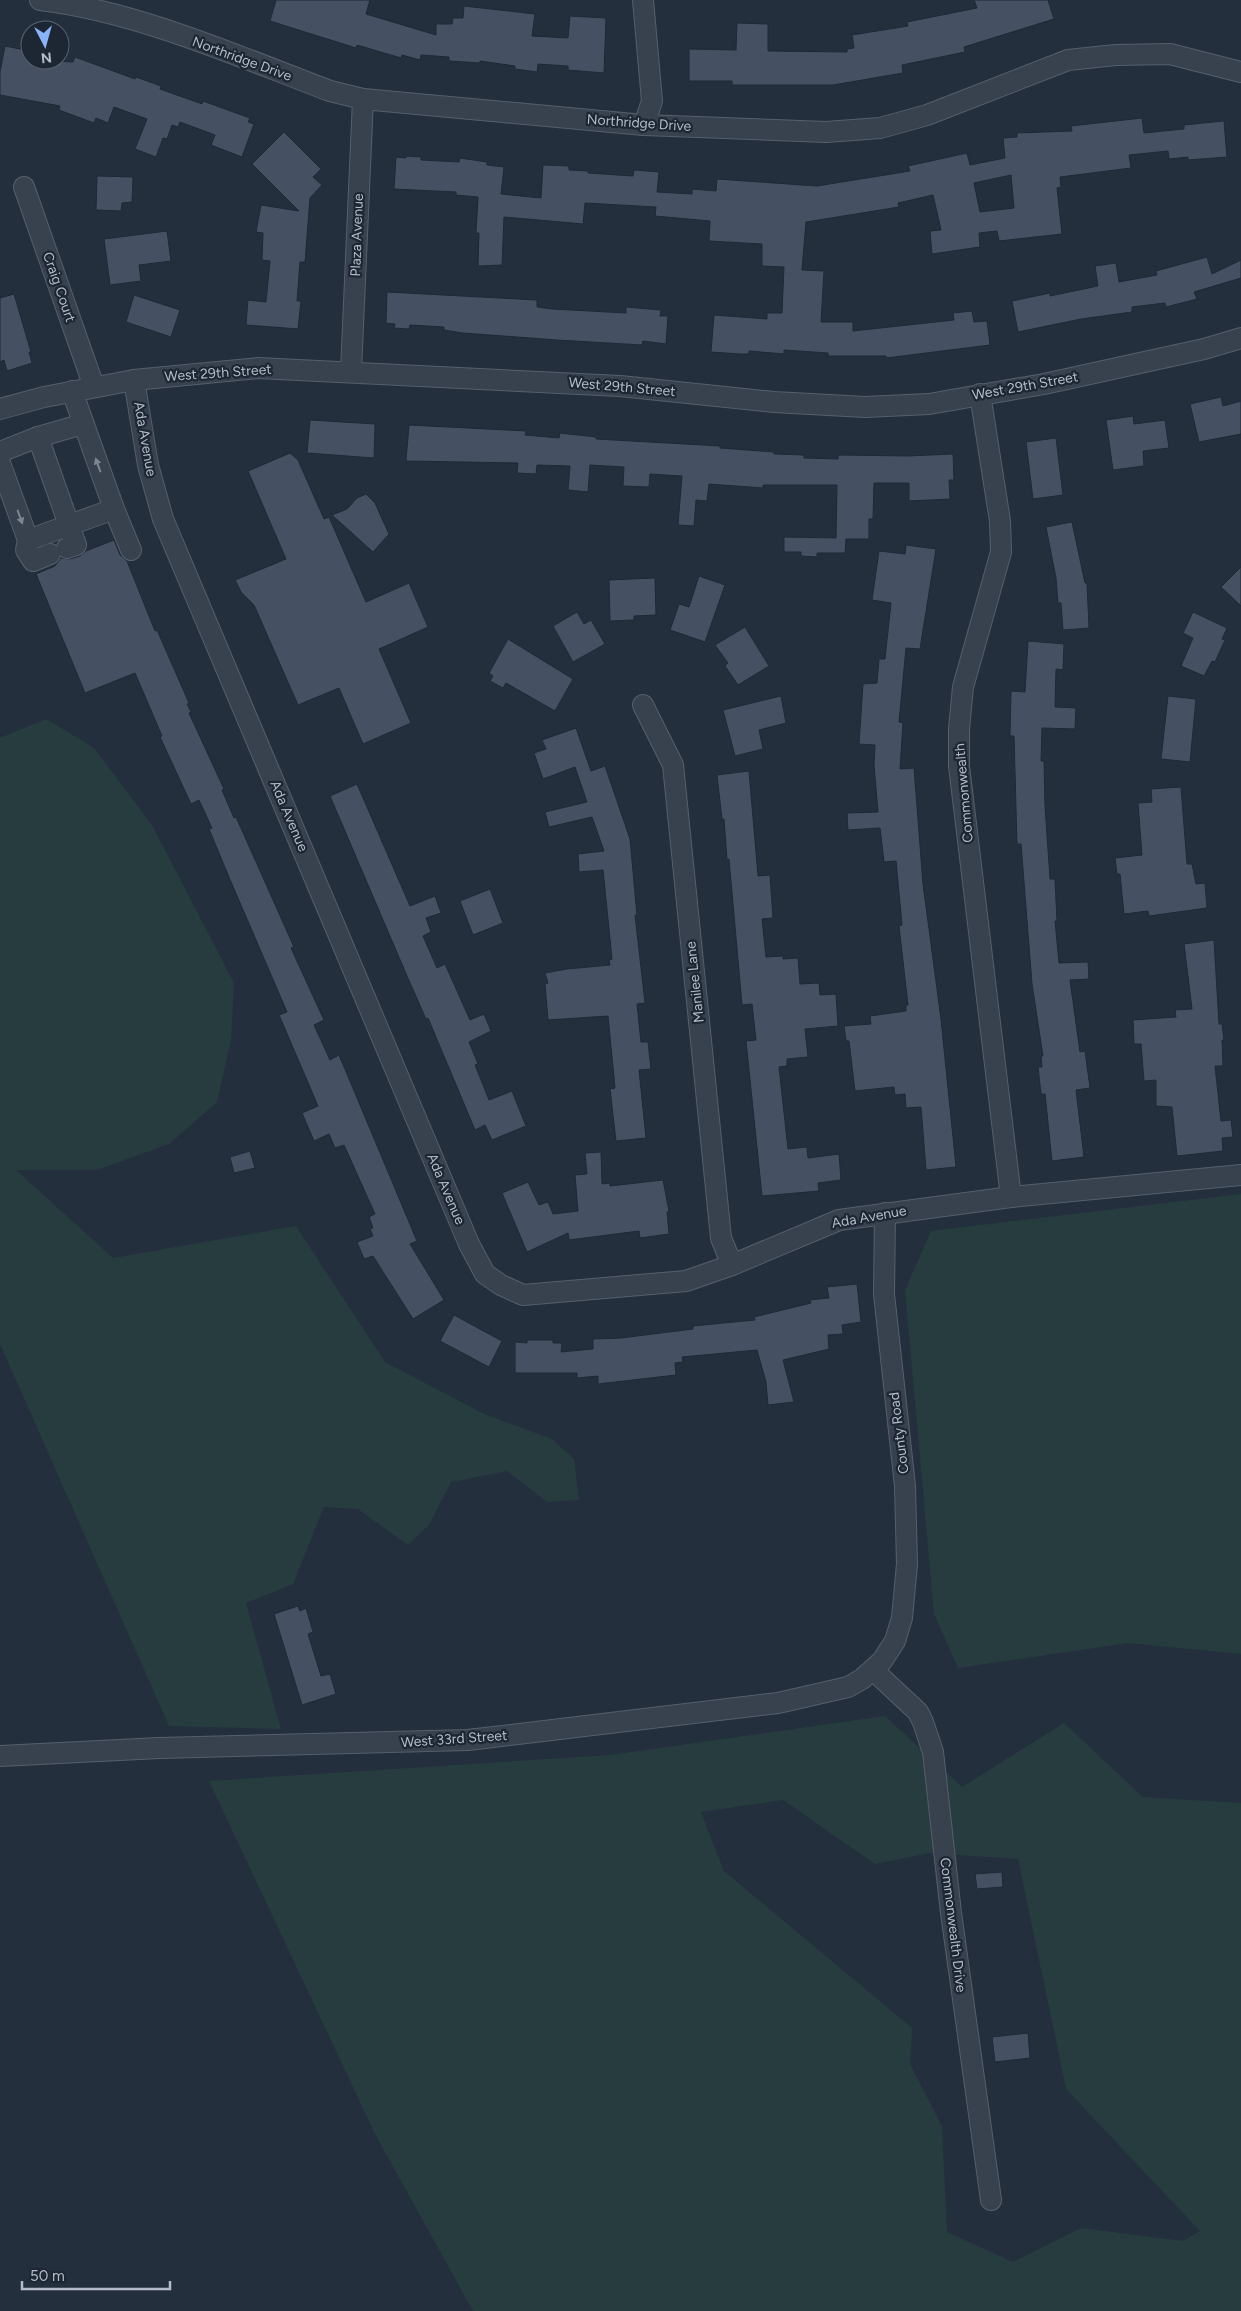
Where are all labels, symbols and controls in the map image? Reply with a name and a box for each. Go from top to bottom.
north arrow [20,20,70,70]
street label: Northridge Drive [190,33,294,85]
text: N [40,48,53,66]
street label: Northridge Drive [586,111,692,135]
street label: Plaza Avenue [347,193,367,277]
street label: Craig Court [39,250,79,324]
street label: West 29th Street [164,361,272,385]
street label: West 29th Street [971,368,1079,404]
street label: West 29th Street [568,374,676,400]
street label: Ada Avenue [130,400,160,478]
one-way arrow [94,457,101,472]
one-way arrow [17,510,24,525]
street label: Commonwealth [951,742,977,843]
street label: Ada Avenue [266,778,312,854]
street label: Manilee Lane [682,940,708,1024]
street label: Ada Avenue [423,1151,469,1227]
street label: Ada Avenue [830,1202,908,1232]
street label: County Road [886,1391,912,1475]
street label: West 33rd Street [400,1727,508,1751]
street label: Commonwealth Drive [936,1857,970,1994]
scale bar [22,2258,170,2290]
text: 50 m [30,2267,65,2285]

